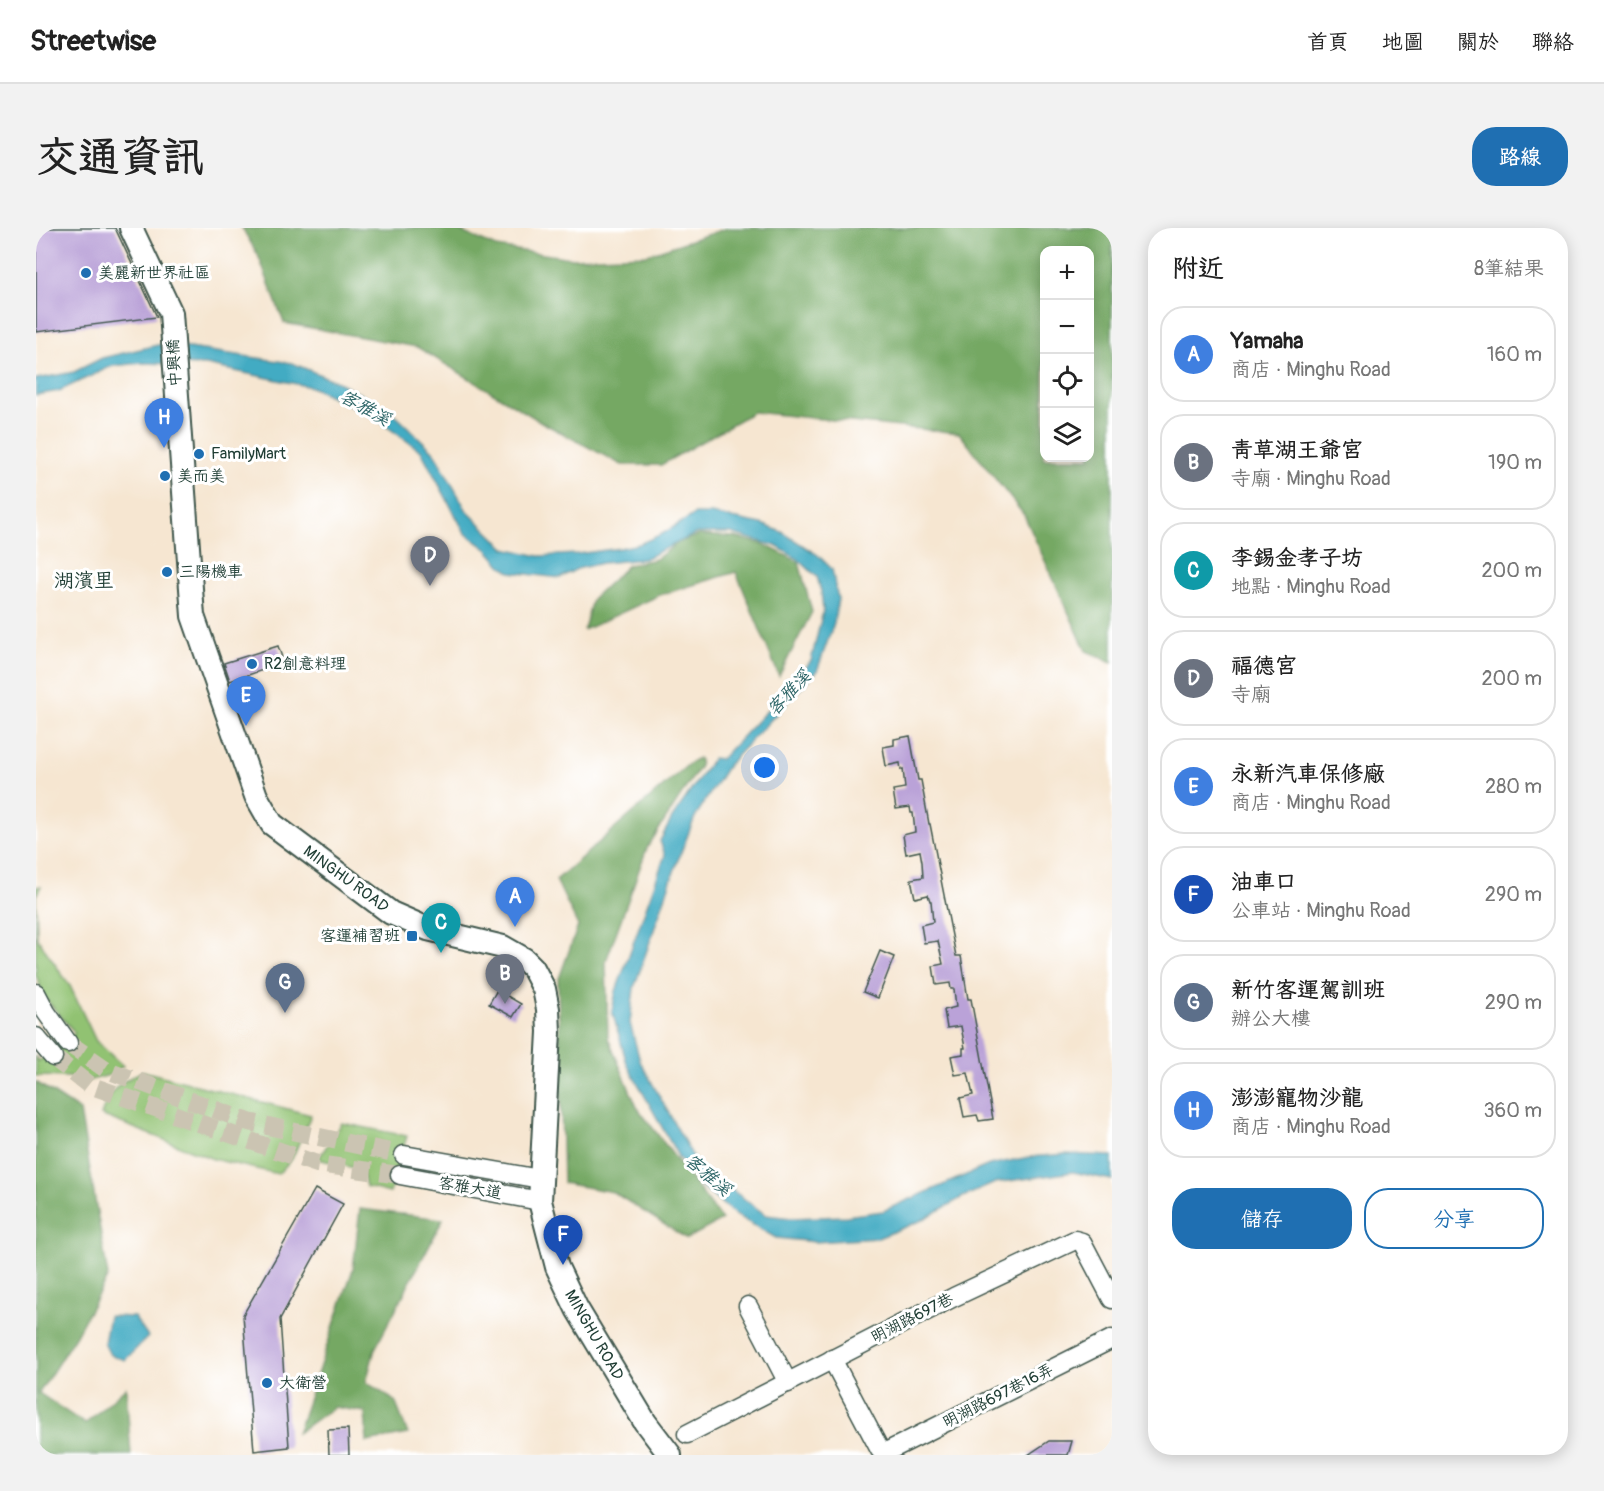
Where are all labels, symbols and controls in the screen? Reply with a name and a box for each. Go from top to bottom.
text: Streetwise [30,24,156,59]
text: 首頁 [1307,29,1349,56]
text: 地圖 [1382,29,1424,56]
text: 關於 [1457,29,1499,56]
text: 聯絡 [1532,29,1574,56]
button: 路線 [1472,127,1568,186]
text: 交通資訊 [36,132,204,184]
map controls [1040,246,1094,462]
button: + [1040,246,1094,300]
text: 附近 [1172,253,1224,285]
text: 8筆結果 [1474,256,1544,281]
place label: 美麗新世界社區 [98,263,210,283]
marker: 美麗新世界社區 [79,266,93,280]
button: − [1040,300,1094,354]
text: Yamaha [1231,327,1303,355]
street label: 中興橋 [163,339,185,387]
text: A [1187,342,1200,367]
text: 160 m [1487,342,1542,367]
button: locate [1040,354,1094,408]
text: 商店 · Minghu Road [1231,357,1391,382]
water label: 客雅溪 [336,385,395,432]
pin: H [144,398,184,448]
button: layers [1040,408,1094,462]
text: 青草湖王爺宮 [1231,436,1363,464]
place label: FamilyMart [211,444,286,464]
marker: FamilyMart [192,447,206,461]
text: B [1188,450,1199,475]
text: 190 m [1488,450,1542,475]
place label: 美而美 [177,466,225,486]
text: 寺廟 · Minghu Road [1231,466,1391,491]
marker: 美而美 [158,469,172,483]
pin: D [410,536,450,586]
text: 李錫金孝子坊 [1231,544,1363,572]
text: C [1187,558,1200,583]
text: 200 m [1481,558,1542,583]
place label: 三陽機車 [179,562,243,582]
marker: 三陽機車 [160,565,174,579]
district label: 湖濱里 [54,568,114,593]
text: 地點 · Minghu Road [1231,574,1391,599]
text: 福德宮 [1231,652,1297,680]
place label: R2創意料理 [264,654,346,674]
marker: R2創意料理 [245,657,259,671]
water label: 客雅溪 [762,665,817,721]
text: D [1187,666,1200,691]
text: 200 m [1481,666,1542,691]
pin: E [226,676,266,726]
text: 寺廟 [1231,682,1271,707]
your location [750,753,779,782]
text: 永新汽車保修廠 [1231,760,1385,788]
text: E [1188,774,1199,799]
text: 280 m [1485,774,1542,799]
text: 商店 · Minghu Road [1231,790,1391,815]
street label: MINGHU ROAD [299,841,393,917]
text: 油車口 [1231,868,1297,896]
pin: A [496,878,534,927]
text: F [1187,882,1200,907]
text: 290 m [1485,882,1542,907]
text: 公車站 · Minghu Road [1231,898,1411,923]
pin: C [422,904,460,953]
place label: 客運補習班 [320,926,400,946]
marker: 客運補習班 [405,929,419,943]
pin: B [486,954,524,1004]
pin: G [266,964,304,1013]
text: 新竹客運駕訓班 [1231,976,1385,1004]
text: G [1187,990,1200,1015]
text: 290 m [1485,990,1542,1015]
text: 辦公大樓 [1231,1006,1311,1031]
text: 澎澎寵物沙龍 [1231,1084,1363,1112]
text: H [1187,1098,1200,1123]
text: 360 m [1483,1098,1542,1123]
text: 商店 · Minghu Road [1231,1114,1391,1139]
water label: 客雅溪 [680,1149,737,1202]
street label: 客雅大道 [437,1173,503,1203]
button: 儲存 [1172,1188,1352,1249]
button: 分享 [1364,1188,1544,1249]
pin: F [544,1216,582,1265]
street label: MINGHU ROAD [560,1286,628,1384]
street label: 明湖路697巷 [867,1289,957,1347]
street label: 明湖路697巷16弄 [939,1359,1057,1433]
place label: 大衛營 [279,1373,327,1393]
marker: 大衛營 [260,1376,274,1390]

